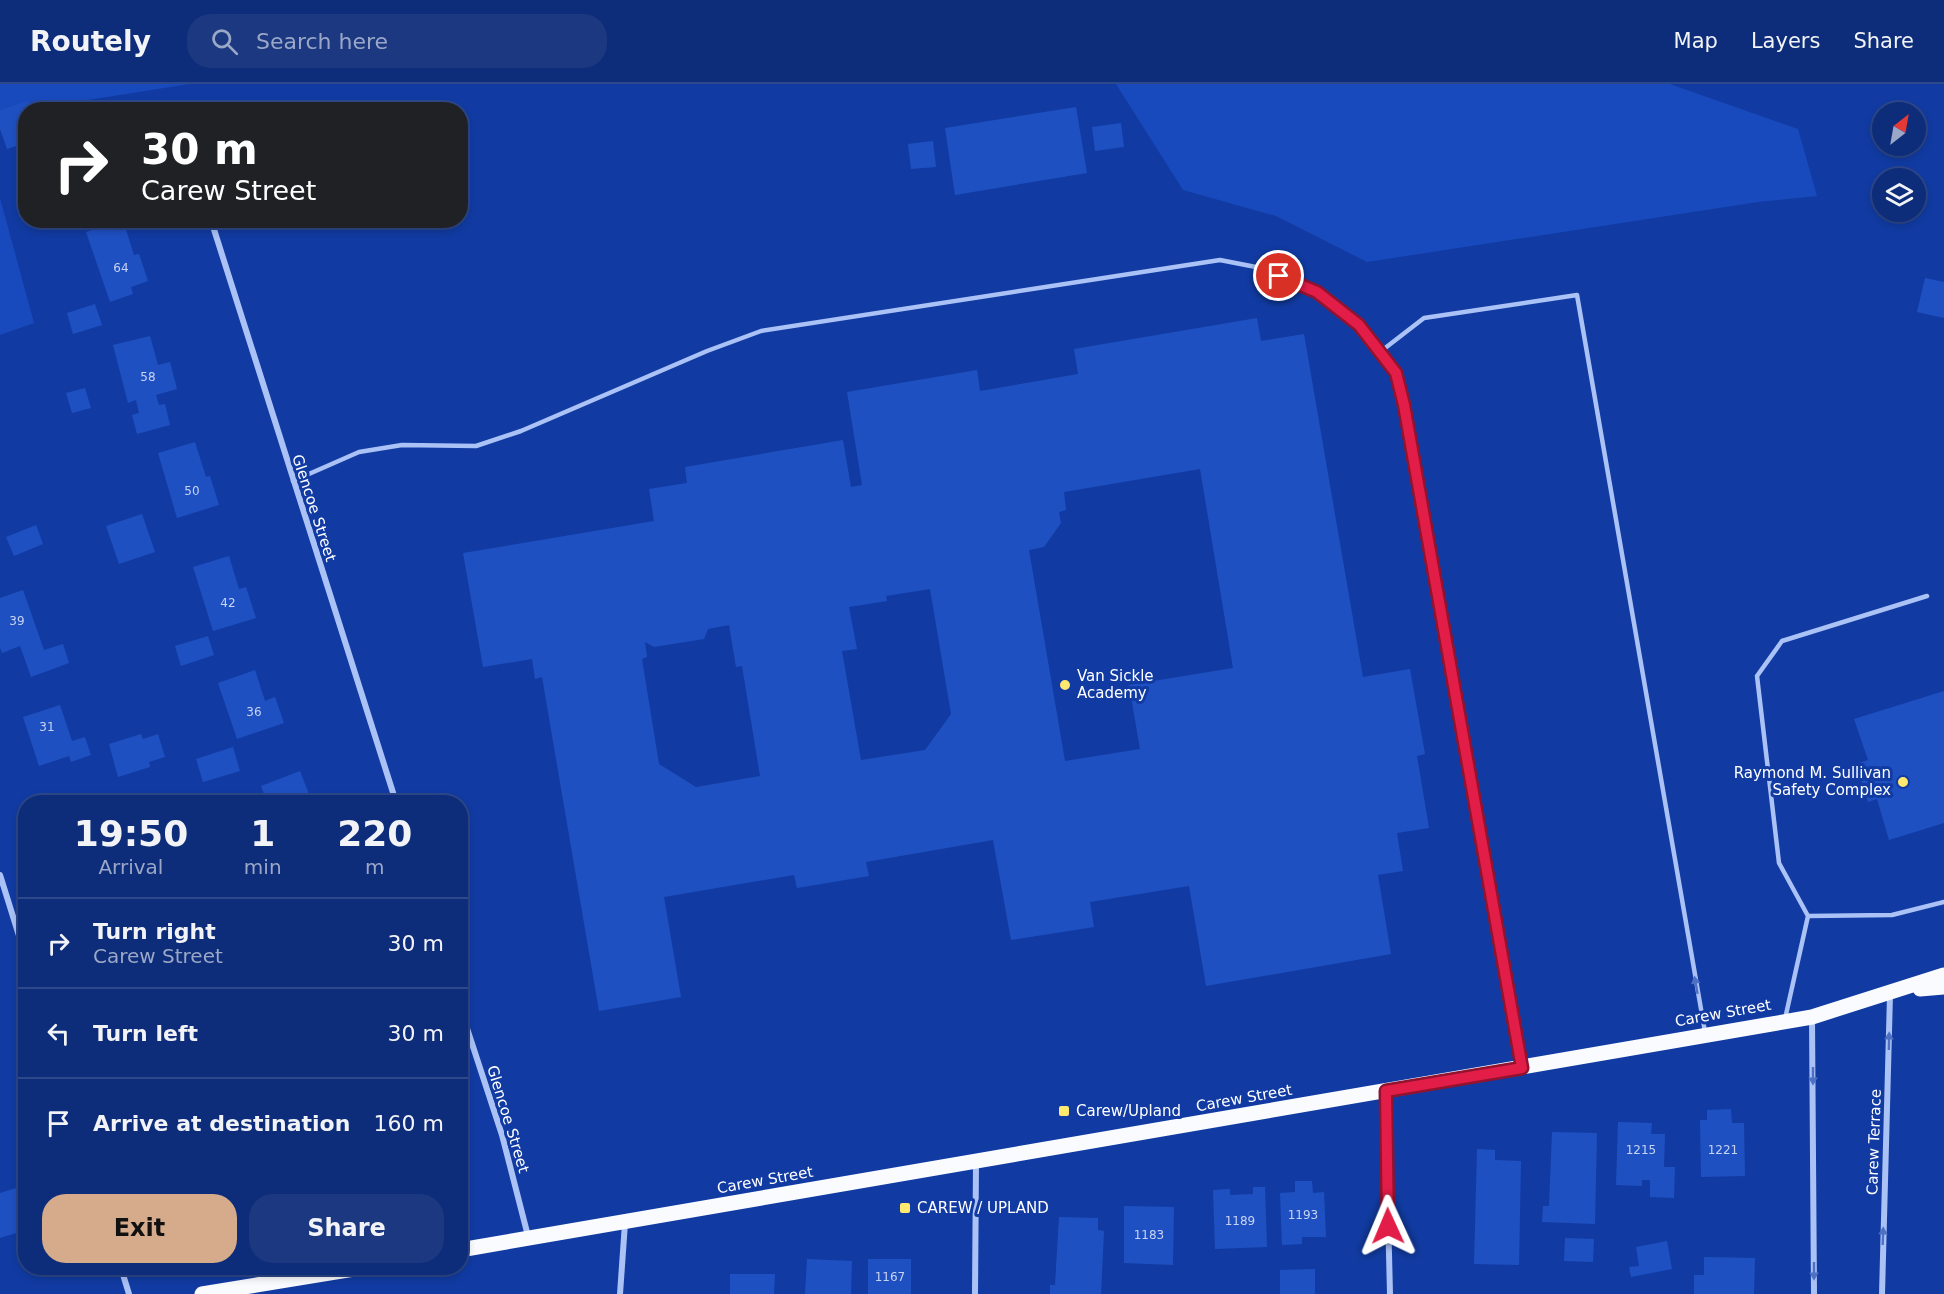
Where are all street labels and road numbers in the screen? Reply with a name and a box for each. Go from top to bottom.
street label: Glencoe Street [288,452,340,564]
street label: Carew Street [1673,996,1773,1030]
street label: Glencoe Street [483,1063,533,1175]
street label: Carew Street [1194,1081,1294,1115]
street label: Carew Terrace [1863,1089,1885,1195]
street label: Carew Street [715,1163,815,1197]

